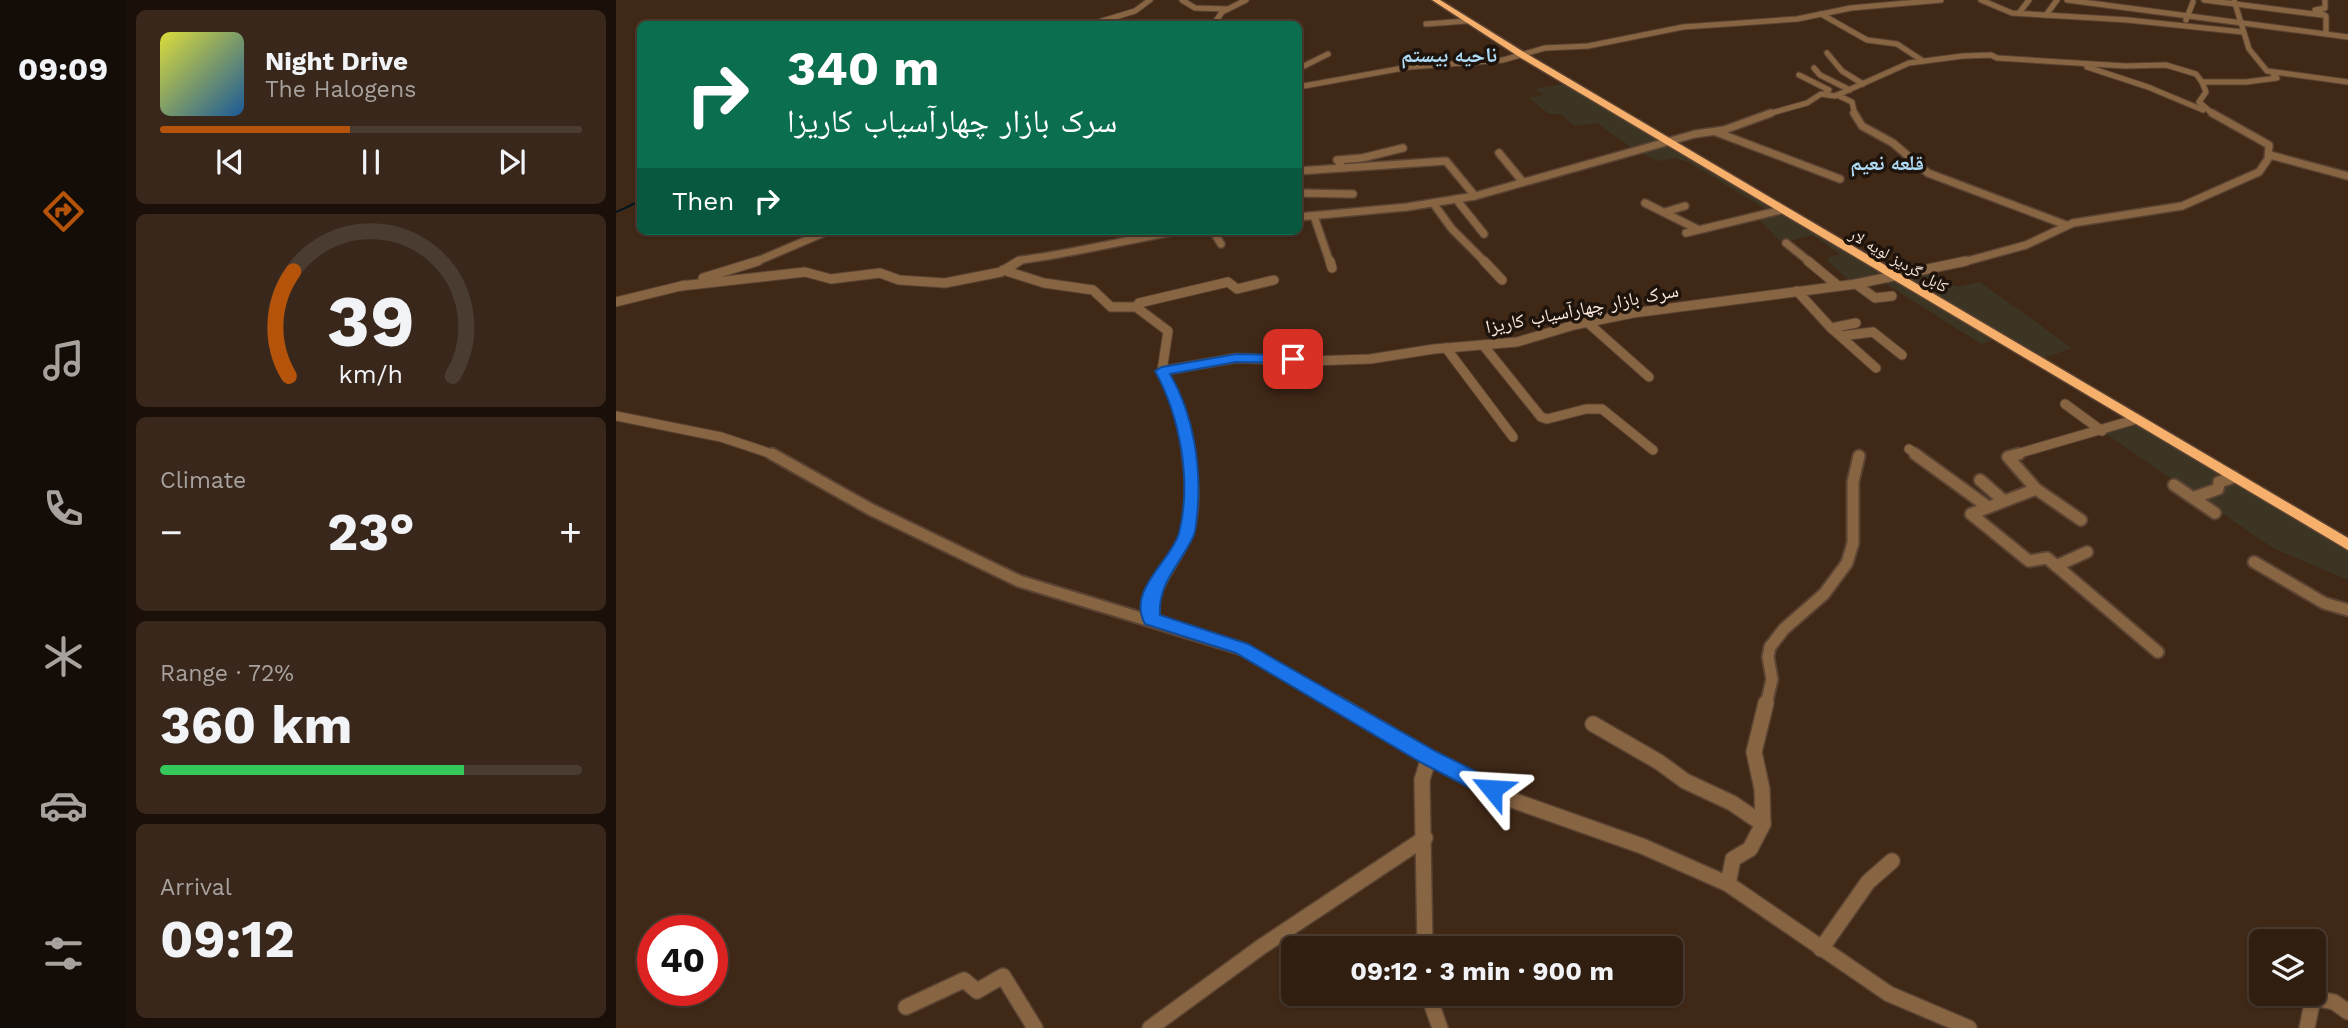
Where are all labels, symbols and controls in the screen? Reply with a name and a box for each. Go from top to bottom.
text: 340 m [787,39,939,97]
district label: ناحیه بیستم [1401,42,1497,69]
text: Night Drive [265,46,408,76]
icon: right [672,49,763,140]
text: 09:09 [18,50,108,88]
text: The Halogens [265,76,416,103]
text: سرک بازار چهارآسیاب کاریزا [787,102,1117,140]
icon: previous [211,143,249,181]
icon: pause [352,143,390,181]
icon: next [493,143,531,181]
district label: قلعه نعيم [1850,150,1924,177]
icon: right [748,182,786,220]
text: Then [672,186,734,216]
icon: directions [39,187,88,236]
street label: کابل گردیز لویه لار [1845,224,1952,297]
street label: سرک بازار چهارآسیاب کاریزا [1484,278,1681,338]
text: 39 [327,279,415,365]
pin [1263,329,1323,389]
icon: music [39,336,88,385]
icon: arrive [1274,340,1312,378]
text: km/h [339,360,403,389]
text: Climate [160,467,246,494]
icon: phone [39,484,88,533]
text: 23° [327,502,415,563]
text: − [160,510,183,554]
text: + [559,510,582,554]
icon: climate [39,632,88,681]
text: Range · 72% [160,660,294,687]
text: 360 km [160,695,353,756]
position arrow [1455,752,1529,826]
icon: car [39,781,88,830]
text: Arrival [160,874,232,901]
text: 09:12 [160,909,295,970]
speed limit sign: 40 [637,915,728,1006]
icon: filters [39,929,88,978]
map controls [2249,929,2326,1006]
button: layers [2249,929,2326,1006]
text: 09:12 · 3 min · 900 m [1350,956,1614,986]

